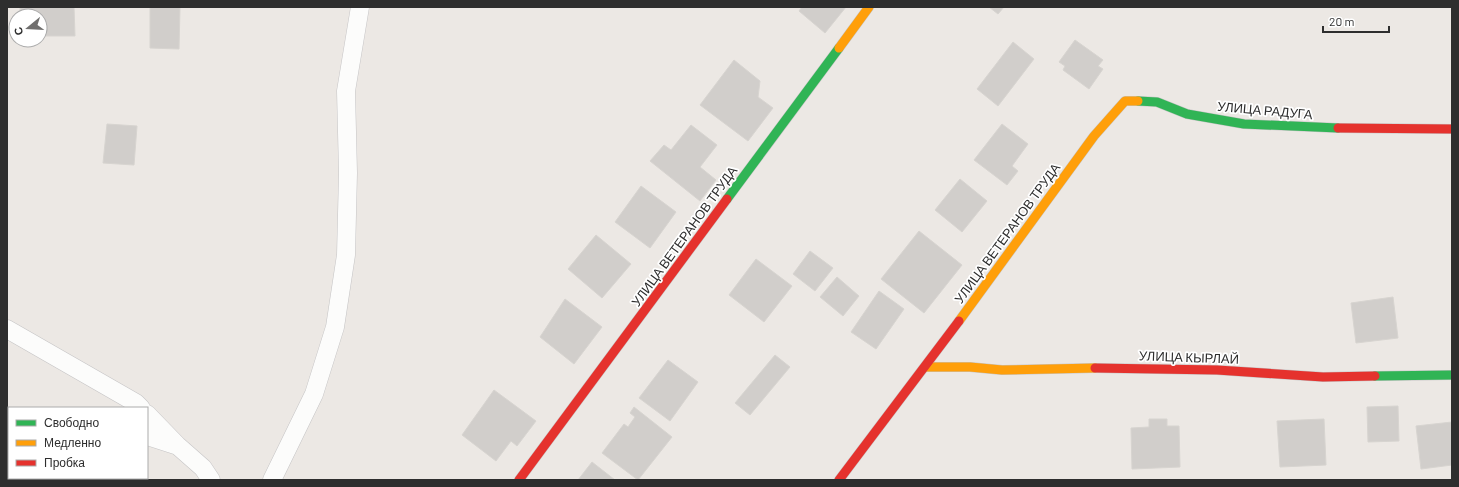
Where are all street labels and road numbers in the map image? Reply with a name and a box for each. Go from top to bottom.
street label: УЛИЦА РАДУГА [1217,98,1314,122]
street label: УЛИЦА ВЕТЕРАНОВ ТРУДА [951,160,1063,306]
street label: УЛИЦА ВЕТЕРАНОВ ТРУДА [628,163,740,309]
street label: УЛИЦА КЫРЛАЙ [1139,347,1239,367]

